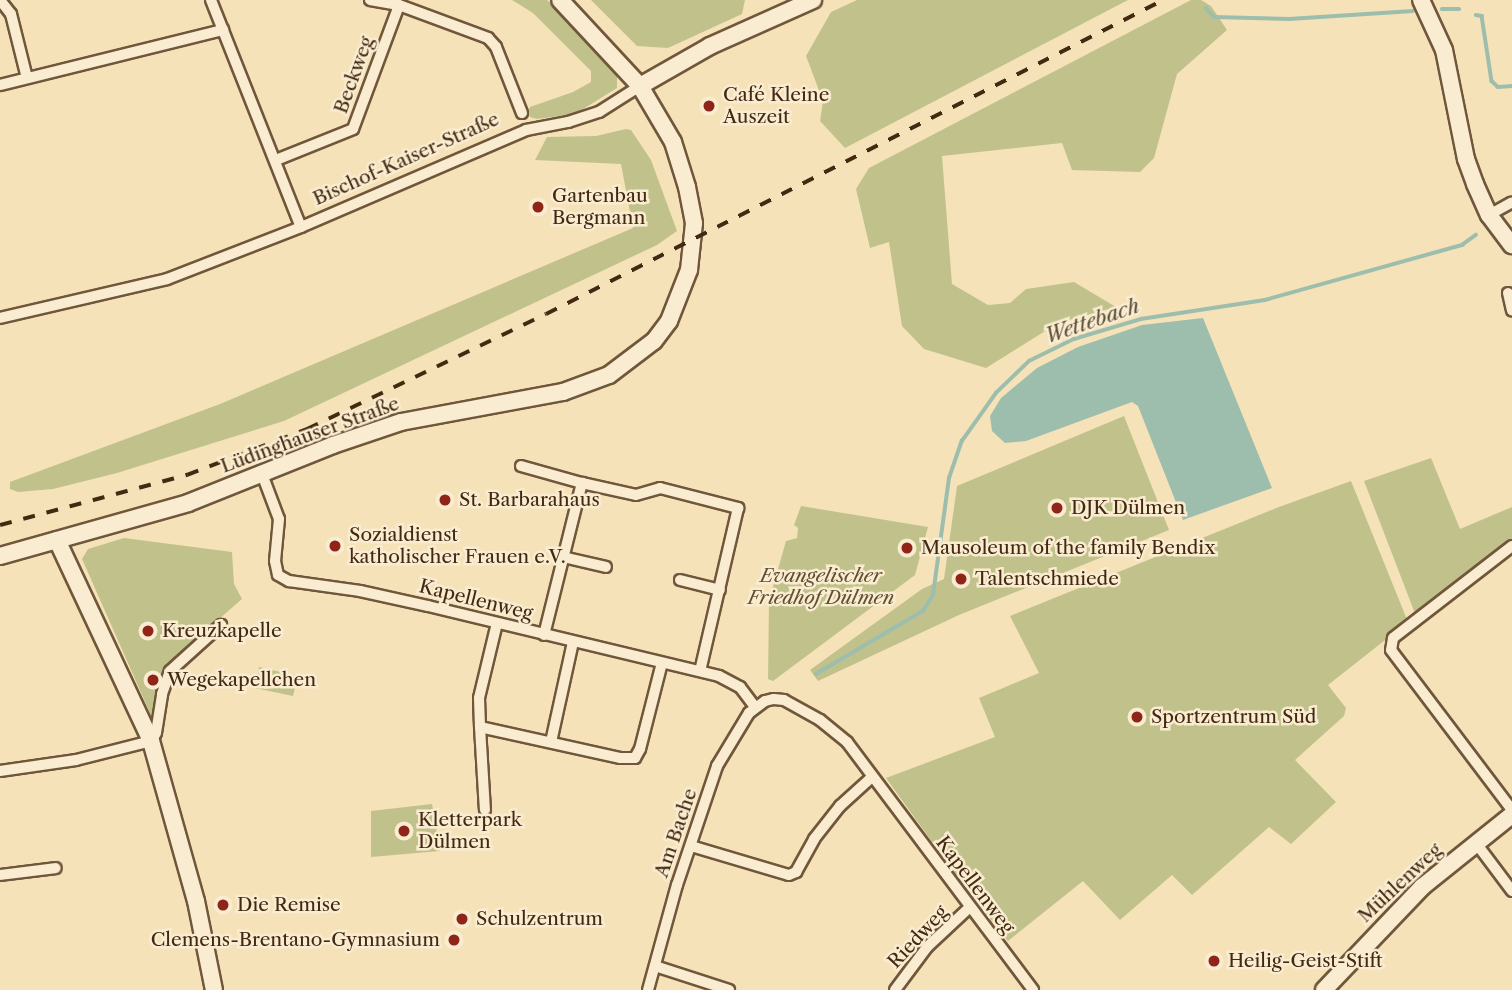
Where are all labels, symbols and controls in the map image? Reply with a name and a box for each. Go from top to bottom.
street label: Beckweg [330,33,378,117]
place label: Café Kleine Auszeit [723,84,829,128]
marker: Café Kleine Auszeit [701,98,717,114]
street label: Bischof-Kaiser-Straße [310,108,502,210]
place label: Gartenbau Bergmann [552,185,648,229]
marker: Gartenbau Bergmann [530,199,546,215]
water label: Wettebach [1041,293,1143,349]
street label: Lüdinghauser Straße [217,392,403,478]
place label: St. Barbarahaus [459,489,600,511]
marker: St. Barbarahaus [437,492,453,508]
place label: DJK Dülmen [1071,497,1186,519]
marker: DJK Dülmen [1049,500,1065,516]
place label: Sozialdienst katholischer Frauen e.V. [349,524,566,568]
place label: Mausoleum of the family Bendix [921,537,1216,559]
marker: Sozialdienst katholischer Frauen e.V. [327,538,343,554]
marker: Mausoleum of the family Bendix [899,540,915,556]
park label: Evangelischer Friedhof Dülmen [748,565,894,609]
place label: Talentschmiede [975,568,1119,590]
marker: Talentschmiede [953,571,969,587]
street label: Kapellenweg [417,575,535,625]
place label: Kreuzkapelle [162,620,282,642]
marker: Kreuzkapelle [140,623,156,639]
place label: Wegekapellchen [167,669,316,691]
marker: Wegekapellchen [145,672,161,688]
place label: Sportzentrum Süd [1151,706,1316,728]
marker: Sportzentrum Süd [1129,709,1145,725]
street label: Am Bache [650,785,702,881]
place label: Kletterpark Dülmen [418,809,522,853]
marker: Kletterpark Dülmen [396,823,412,839]
street label: Kapellenweg [931,832,1019,938]
street label: Mühlenweg [1354,839,1446,927]
place label: Die Remise [237,894,341,916]
marker: Die Remise [215,897,231,913]
street label: Riedweg [883,901,953,973]
place label: Schulzentrum [476,908,603,930]
marker: Schulzentrum [454,911,470,927]
place label: Clemens-Brentano-Gymnasium [151,929,440,951]
marker: Clemens-Brentano-Gymnasium [446,932,462,948]
place label: Heilig-Geist-Stift [1228,950,1383,972]
marker: Heilig-Geist-Stift [1206,953,1222,969]

